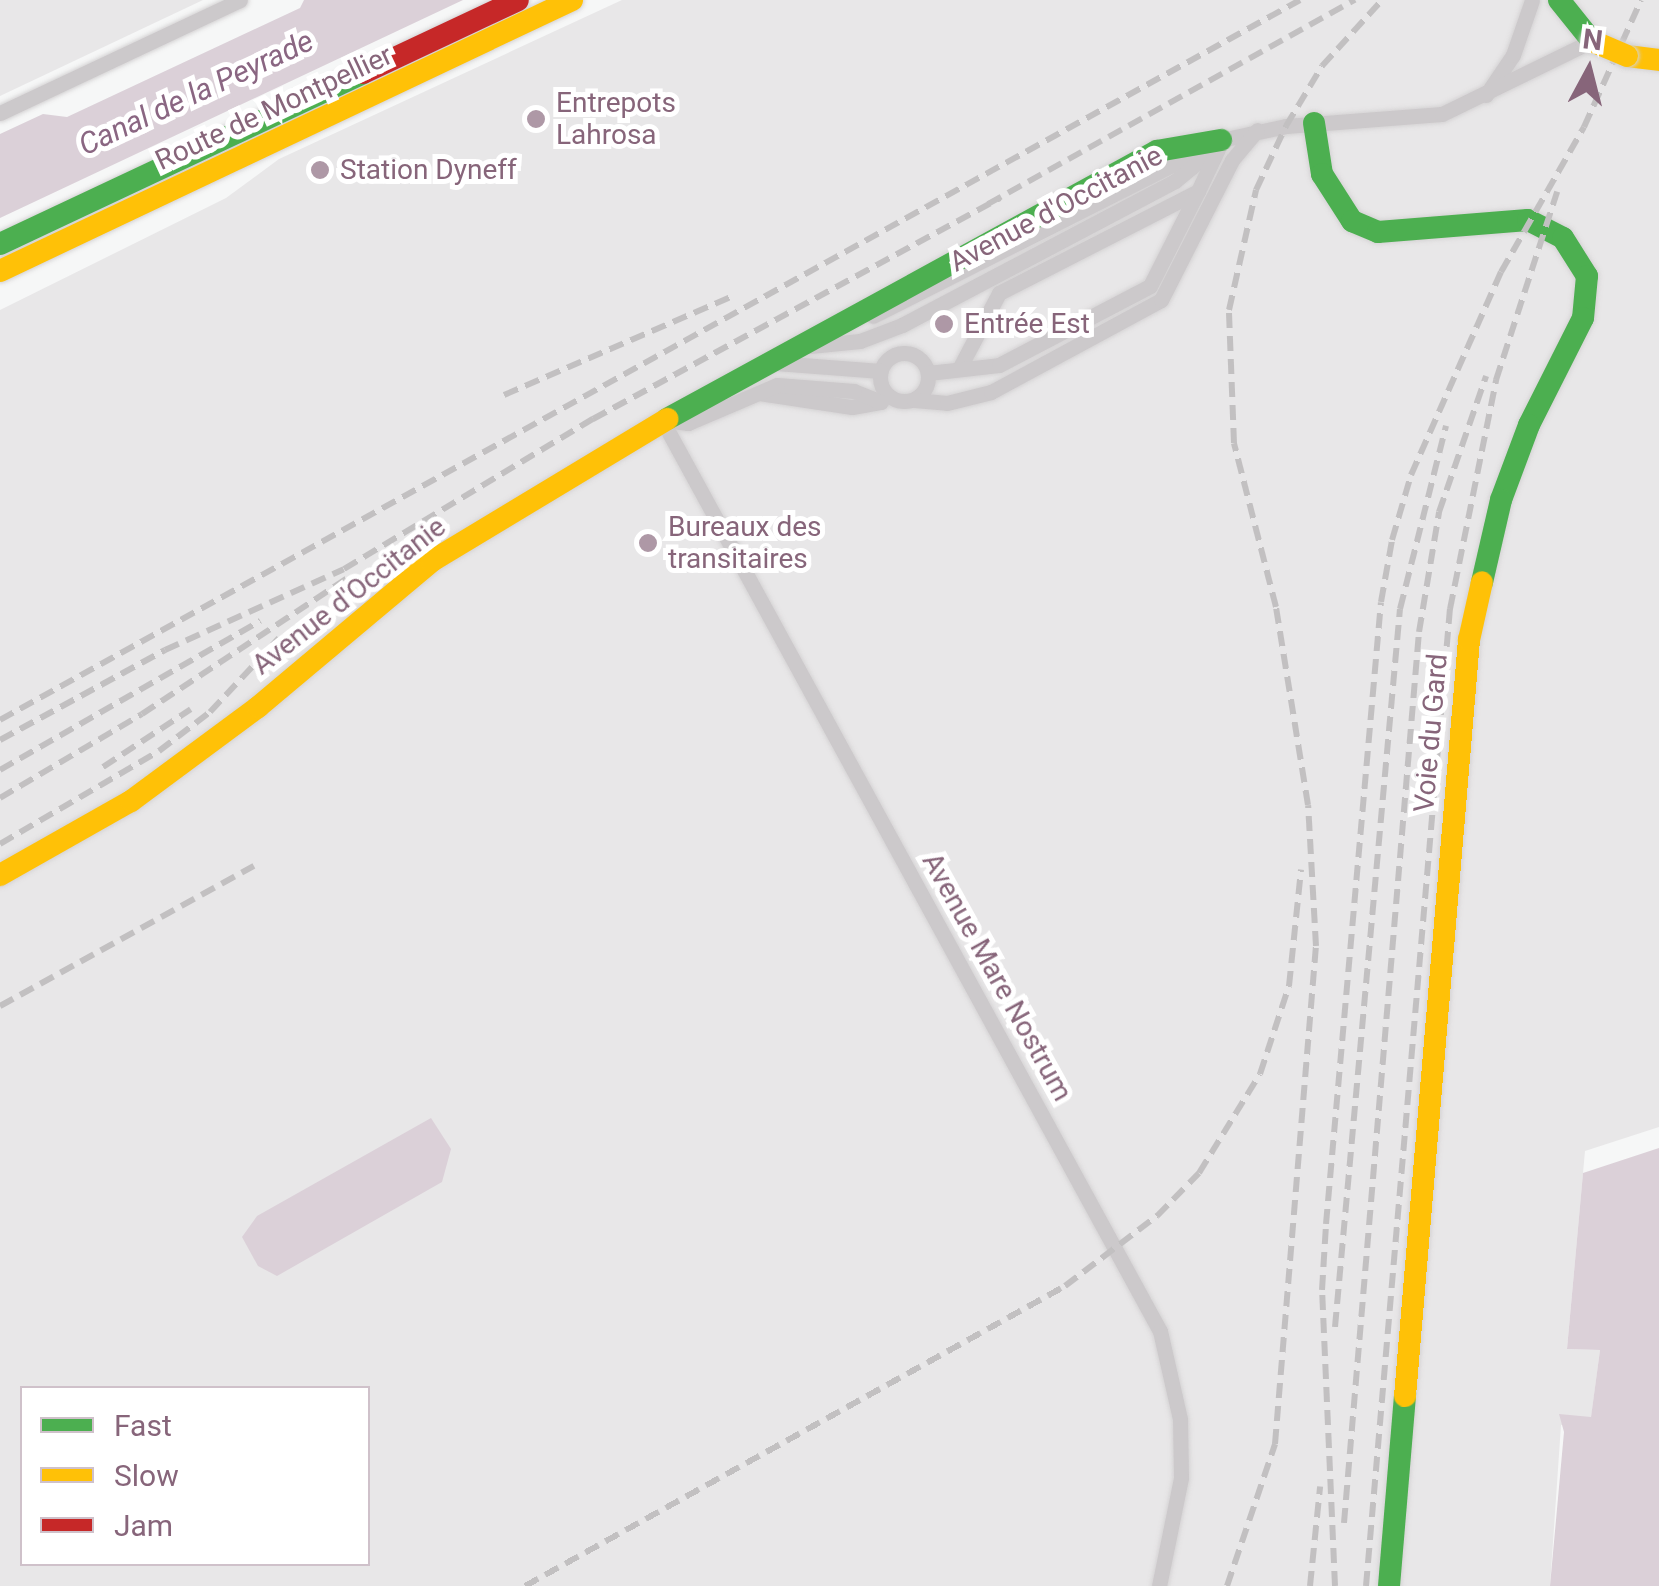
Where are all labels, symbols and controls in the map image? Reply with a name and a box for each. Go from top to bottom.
north arrow [1539,20,1639,120]
text: N [1581,22,1605,57]
water label: Canal de la Peyrade [73,23,319,163]
street label: Route de Montpellier [150,38,398,178]
place label: Entrepots Lahrosa [556,86,676,152]
marker: Entrepots Lahrosa [525,108,547,130]
street label: Avenue d'Occitanie [944,139,1168,279]
place label: Station Dyneff [340,153,517,187]
marker: Station Dyneff [309,159,331,181]
place label: Entrée Est [964,307,1090,341]
marker: Entrée Est [933,313,955,335]
street label: Avenue d'Occitanie [246,510,452,682]
place label: Bureaux des transitaires [668,510,822,576]
marker: Bureaux des transitaires [637,532,659,554]
street label: Voie du Gard [1407,652,1455,814]
street label: Avenue Mare Nostrum [915,847,1079,1107]
legend [20,1386,370,1566]
text: Fast [114,1408,172,1443]
text: Slow [114,1458,179,1493]
text: Jam [114,1508,173,1543]

